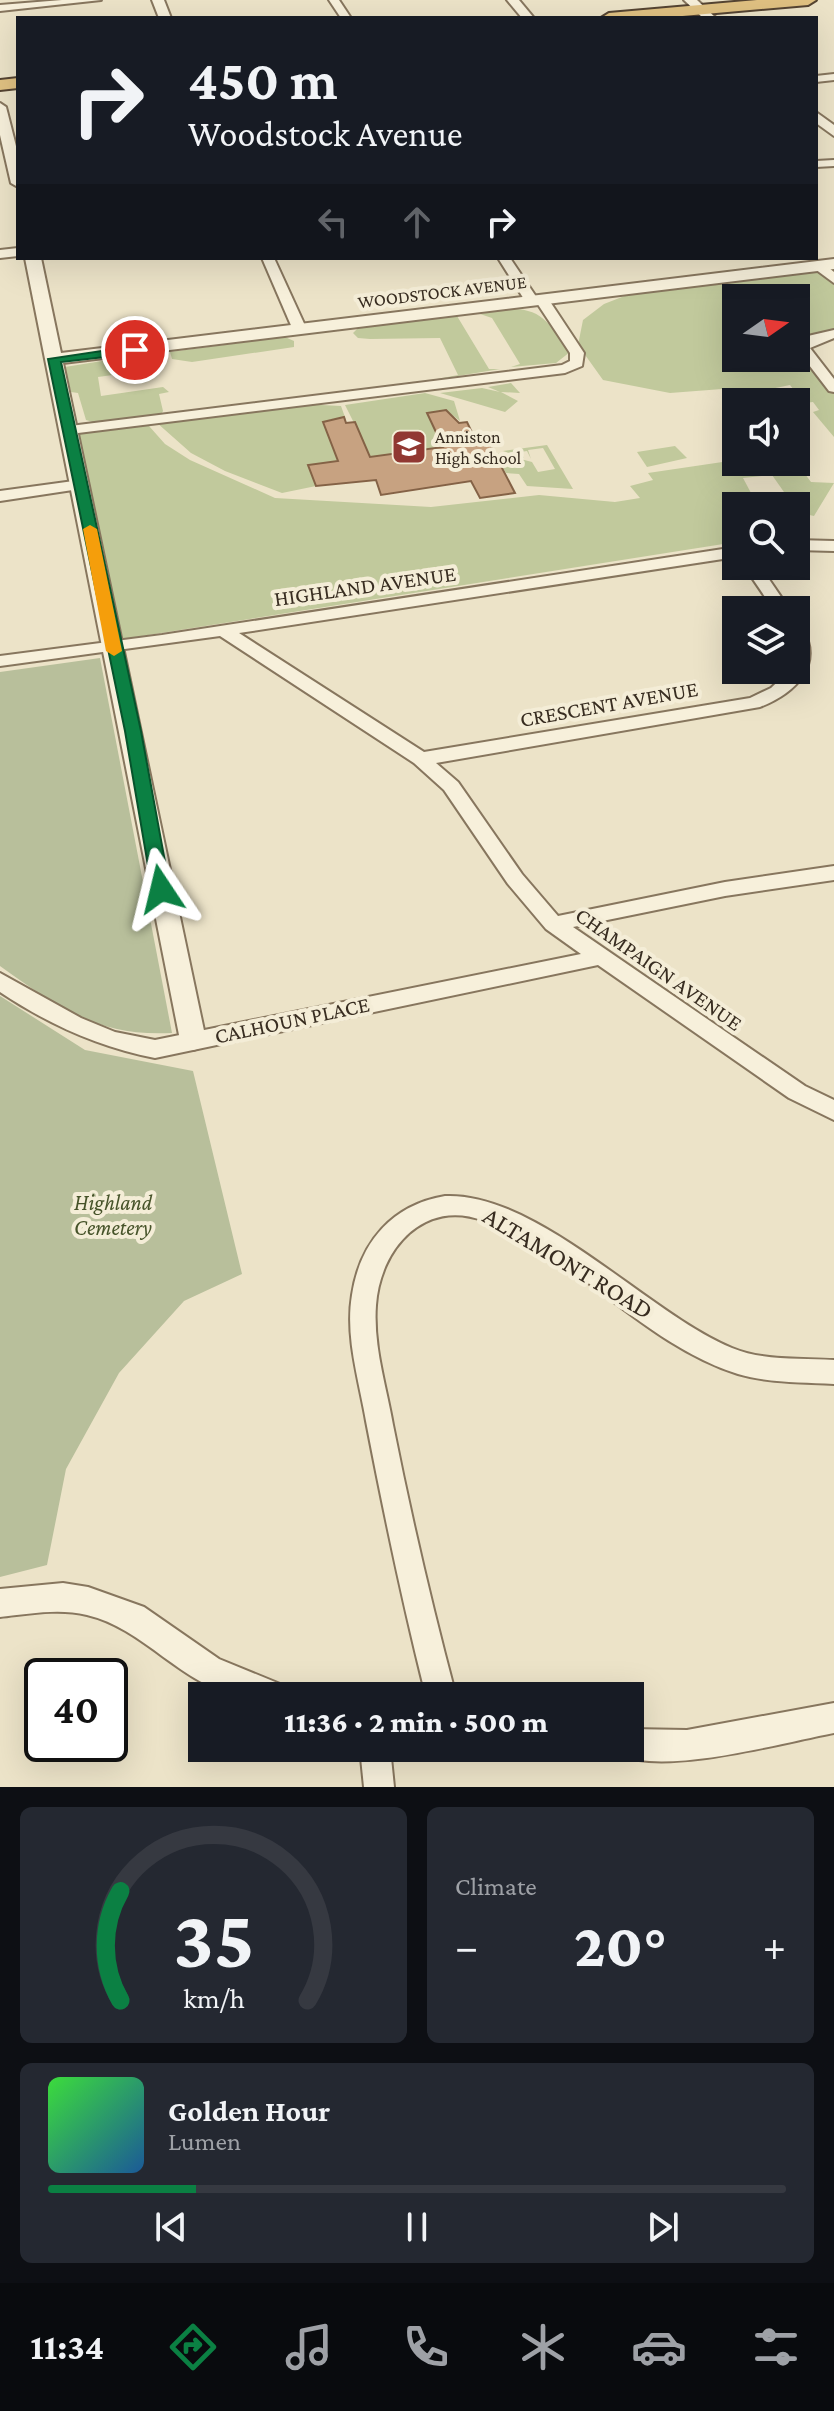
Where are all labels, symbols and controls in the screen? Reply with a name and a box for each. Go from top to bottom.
icon: right [56,48,160,152]
text: 450 m [188,49,338,111]
text: Woodstock Avenue [188,114,463,154]
icon: left [311,200,355,244]
icon: ahead [395,200,439,244]
icon: right [479,200,523,244]
street label: WOODSTOCK AVENUE [356,272,528,312]
north arrow [722,284,810,372]
map controls [722,284,810,684]
pin [101,316,169,384]
icon: arrive [113,328,157,372]
button: sound [722,388,810,476]
place label: Anniston High School [435,427,522,468]
school or university icon: Anniston High School [390,428,428,466]
button: search [722,492,810,580]
street label: HIGHLAND AVENUE [272,561,458,611]
button: layers [722,596,810,684]
street label: CRESCENT AVENUE [518,676,700,732]
position arrow [119,847,203,931]
street label: CHAMPAIGN AVENUE [571,902,747,1036]
street label: CALHOUN PLACE [212,991,372,1049]
park label: Highland Cemetery [74,1190,153,1240]
street label: ALTAMONT ROAD [478,1201,658,1325]
speed limit sign: 40 [24,1658,128,1762]
text: 11:36 · 2 min · 500 m [284,1705,548,1738]
text: Climate [455,1872,537,1901]
text: 35 [173,1892,254,1985]
text: 20° [574,1912,667,1979]
text: − [455,1922,478,1970]
text: + [763,1922,786,1970]
text: km/h [183,1982,244,2014]
text: Golden Hour [168,2094,330,2127]
text: Lumen [168,2127,241,2156]
icon: previous [149,2205,193,2249]
icon: pause [395,2205,439,2249]
icon: next [641,2205,685,2249]
icon: directions [165,2319,221,2375]
icon: music [281,2319,337,2375]
icon: phone [398,2319,454,2375]
icon: climate [515,2319,571,2375]
icon: car [631,2319,687,2375]
icon: filters [748,2319,804,2375]
text: 11:34 [30,2327,104,2367]

